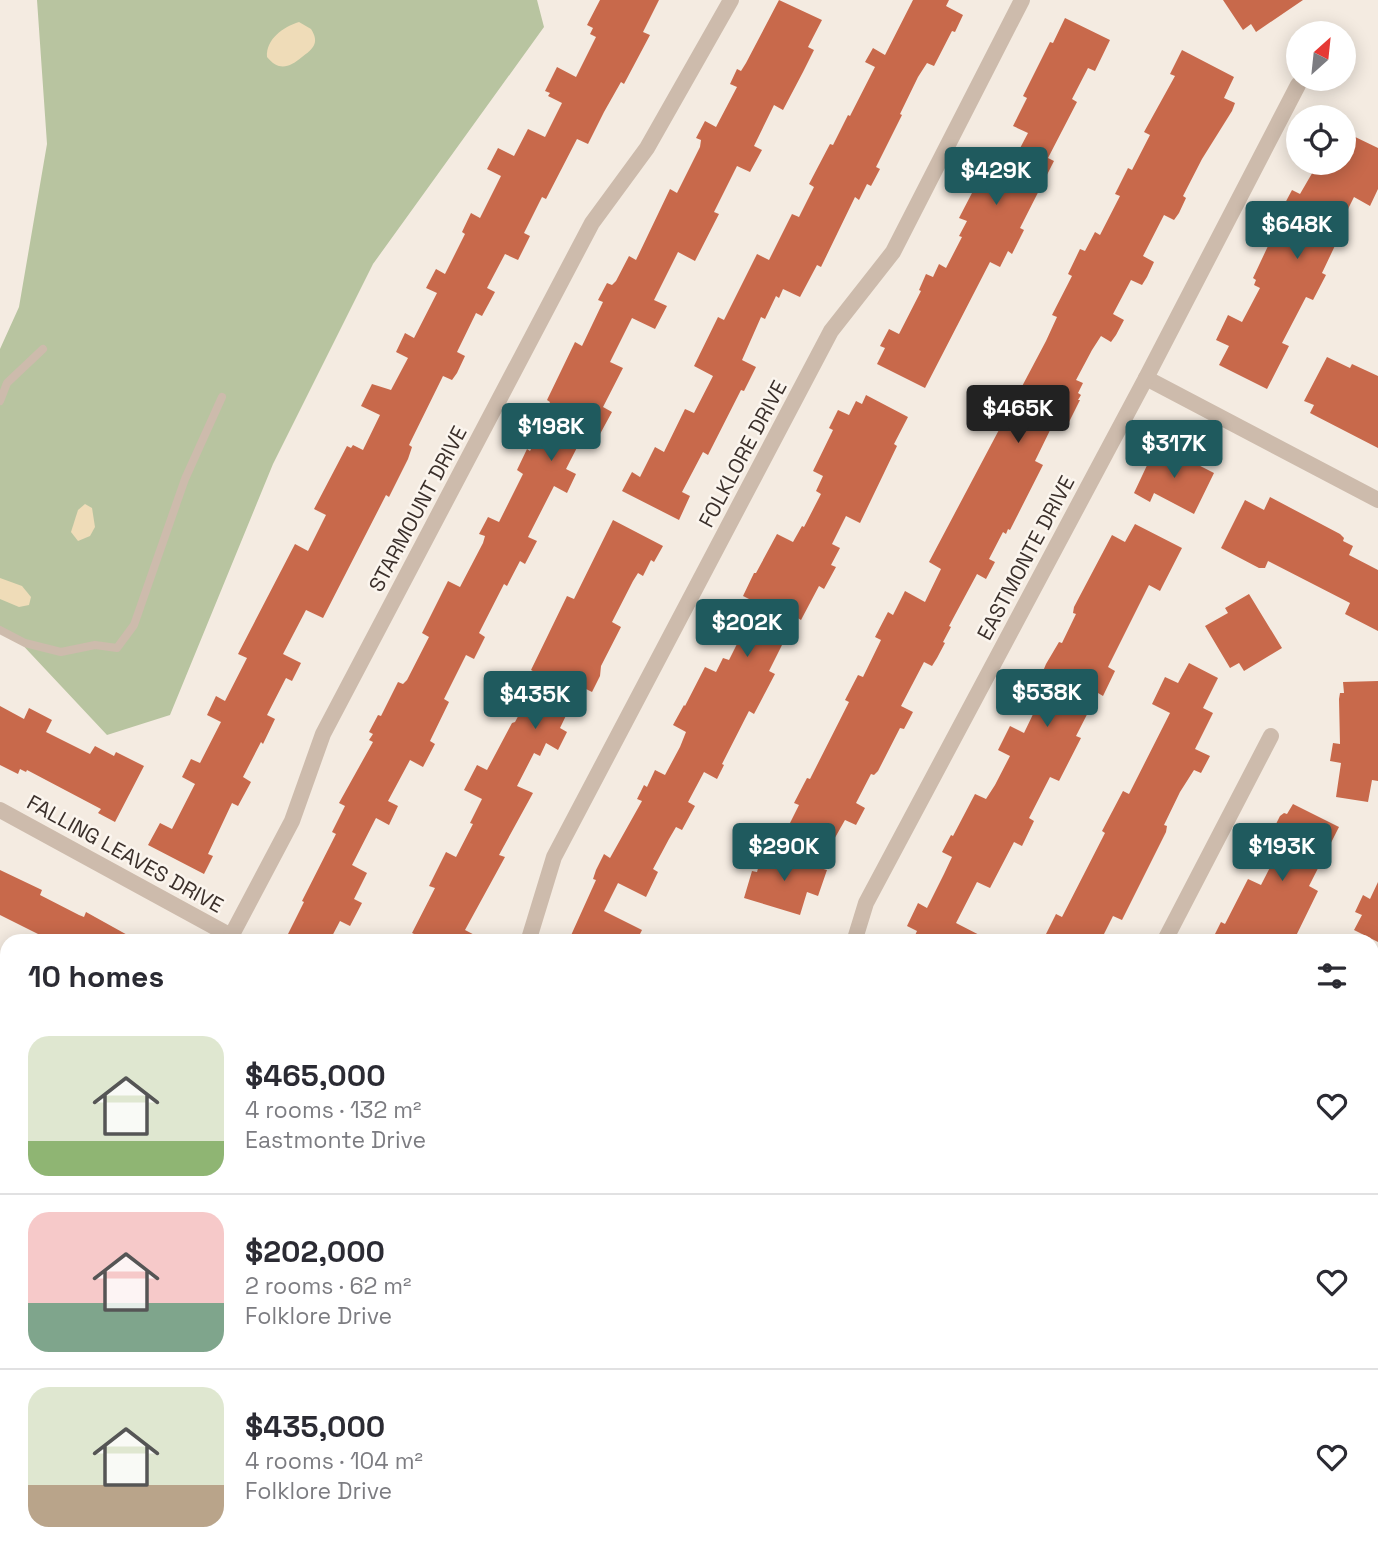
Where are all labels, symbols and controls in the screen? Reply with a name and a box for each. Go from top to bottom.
north arrow [1286,21,1356,91]
map controls [1286,21,1356,175]
button: locate [1286,105,1356,175]
pin: $429K [947,148,1045,207]
text: $429K [961,155,1031,185]
pin: $648K [1248,202,1346,261]
text: $648K [1262,209,1332,239]
street label: FOLKLORE DRIVE [693,376,793,532]
pin: $465K [969,386,1067,445]
text: $465K [983,393,1053,423]
pin: $198K [502,404,600,463]
text: $198K [518,411,584,441]
pin: $317K [1125,420,1223,480]
street label: STARMOUNT DRIVE [362,421,473,596]
text: $317K [1141,428,1207,458]
street label: EASTMONTE DRIVE [971,471,1080,645]
pin: $202K [698,600,796,659]
text: $202K [712,607,782,637]
pin: $538K [998,670,1096,729]
pin: $435K [486,672,584,731]
text: $538K [1012,677,1082,707]
text: $435K [500,679,570,709]
street label: FALLING LEAVES DRIVE [22,788,228,919]
pin: $290K [735,824,833,883]
pin: $193K [1233,824,1331,883]
text: $290K [748,831,820,861]
text: $193K [1249,831,1315,861]
text: 10 homes [28,957,164,996]
icon: filters [1313,957,1351,995]
text: $465,000 [245,1056,386,1095]
icon: home [84,1064,168,1148]
icon: heart [1313,1087,1351,1125]
text: 4 rooms · 132 m² [245,1095,421,1125]
text: Eastmonte Drive [245,1125,426,1155]
text: $202,000 [245,1232,385,1271]
icon: home [84,1240,168,1324]
icon: heart [1313,1263,1351,1301]
text: 2 rooms · 62 m² [245,1271,411,1301]
text: Folklore Drive [245,1301,392,1331]
text: $435,000 [245,1407,385,1446]
icon: home [84,1415,168,1499]
icon: heart [1313,1438,1351,1476]
text: 4 rooms · 104 m² [245,1446,423,1476]
text: Folklore Drive [245,1476,392,1506]

